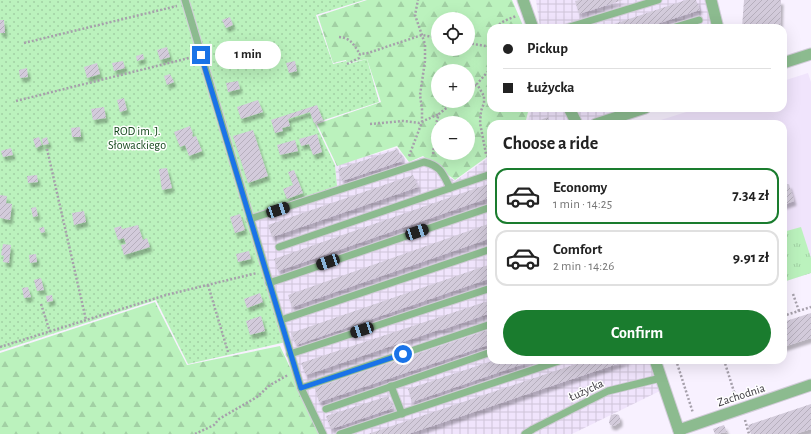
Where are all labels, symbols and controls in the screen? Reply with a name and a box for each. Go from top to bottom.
map controls [431,12,475,160]
button: locate [431,12,475,56]
callout: 1 min [215,41,281,69]
text: Pickup [527,41,568,56]
route end [192,46,210,64]
text: 1 min [234,48,262,61]
button: + [431,64,475,108]
text: Łużycka [527,80,575,95]
button: − [431,116,475,160]
park label: ROD im. J. Słowackiego [108,125,166,151]
text: Choose a ride [503,135,598,153]
icon: car [505,178,541,214]
text: Economy [553,180,607,195]
text: 7.34 zł [732,188,769,203]
text: 1 min · 14:25 [553,198,612,211]
car [265,201,291,219]
car [404,222,430,242]
icon: car [505,240,541,276]
text: Comfort [553,242,602,257]
text: 9.91 zł [733,250,769,265]
car [315,252,341,272]
text: 2 min · 14:26 [553,260,614,273]
button: Confirm [503,310,771,356]
car [349,321,375,339]
route start [394,345,412,363]
street label: Łużycka [567,377,606,404]
street label: Zachodnia [716,382,767,408]

